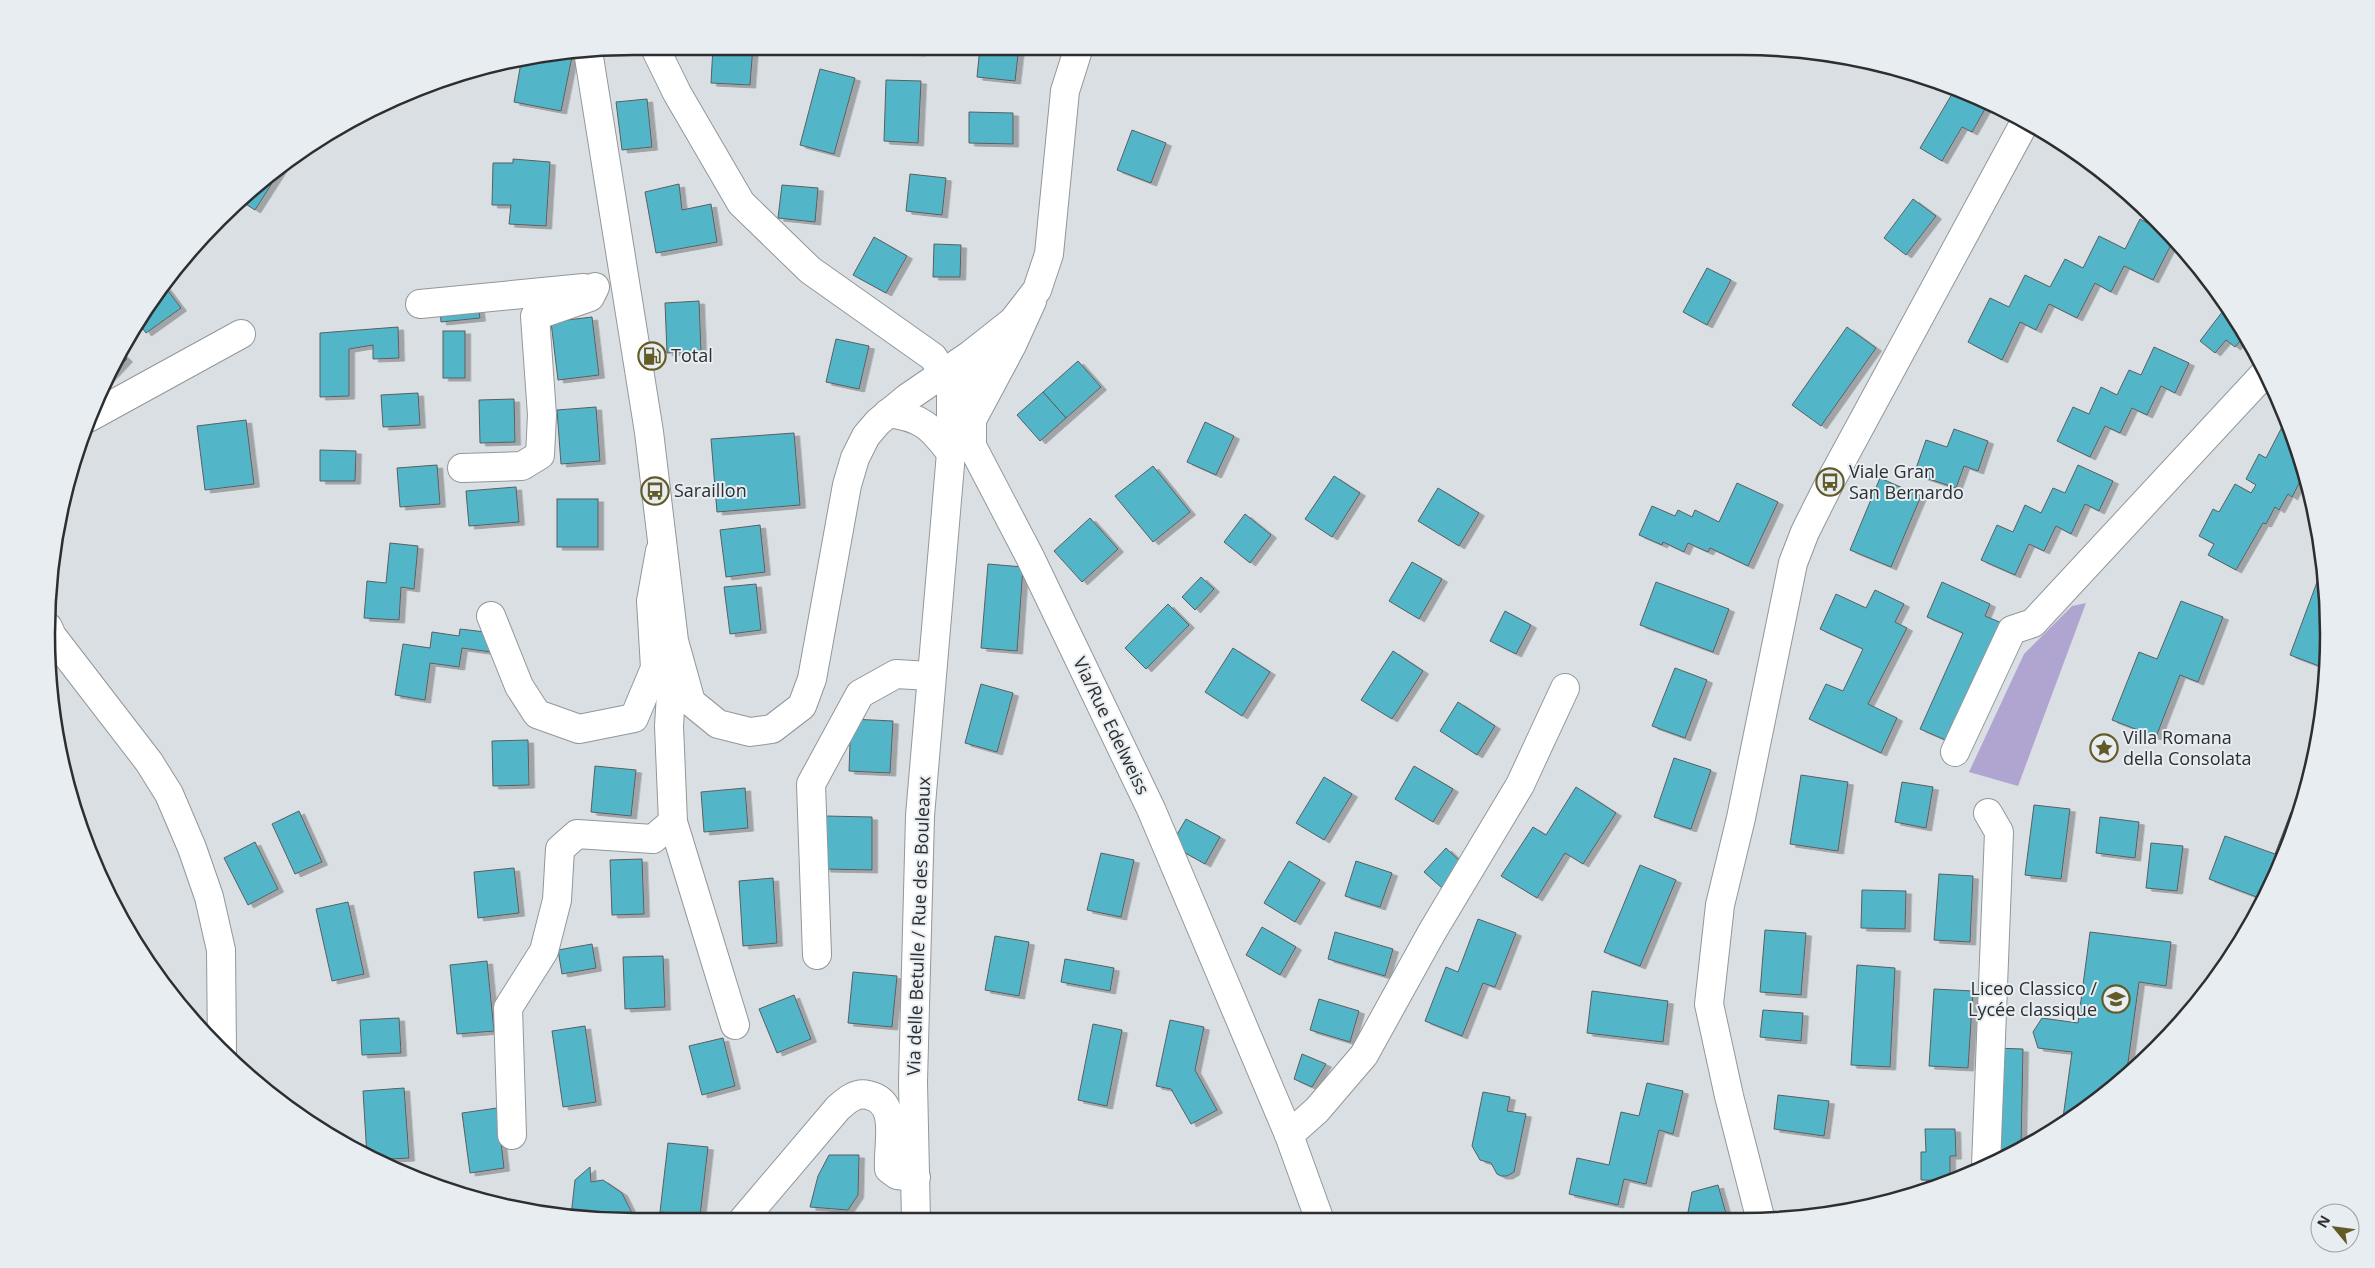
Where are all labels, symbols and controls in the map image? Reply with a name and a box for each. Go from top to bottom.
fuel station icon: Total [637,341,667,371]
place label: Total [671,343,713,367]
place label: Viale Gran San Bernardo [1849,459,1964,504]
bus stop icon: Viale Gran San Bernardo [1815,467,1845,497]
bus stop icon: Saraillon [640,476,670,506]
place label: Saraillon [674,478,747,502]
street label: Via/Rue Edelweiss [1068,653,1156,798]
place label: Villa Romana della Consolata [2123,725,2251,770]
place icon: Villa Romana della Consolata [2089,733,2119,763]
street label: Via delle Betulle / Rue des Bouleaux [901,775,935,1076]
place label: Liceo Classico / Lycée classique [1968,976,2097,1021]
school or university icon: Liceo Classico / Lycée classique [2101,984,2131,1014]
north arrow [2310,1203,2360,1253]
text: N [2312,1212,2334,1231]

